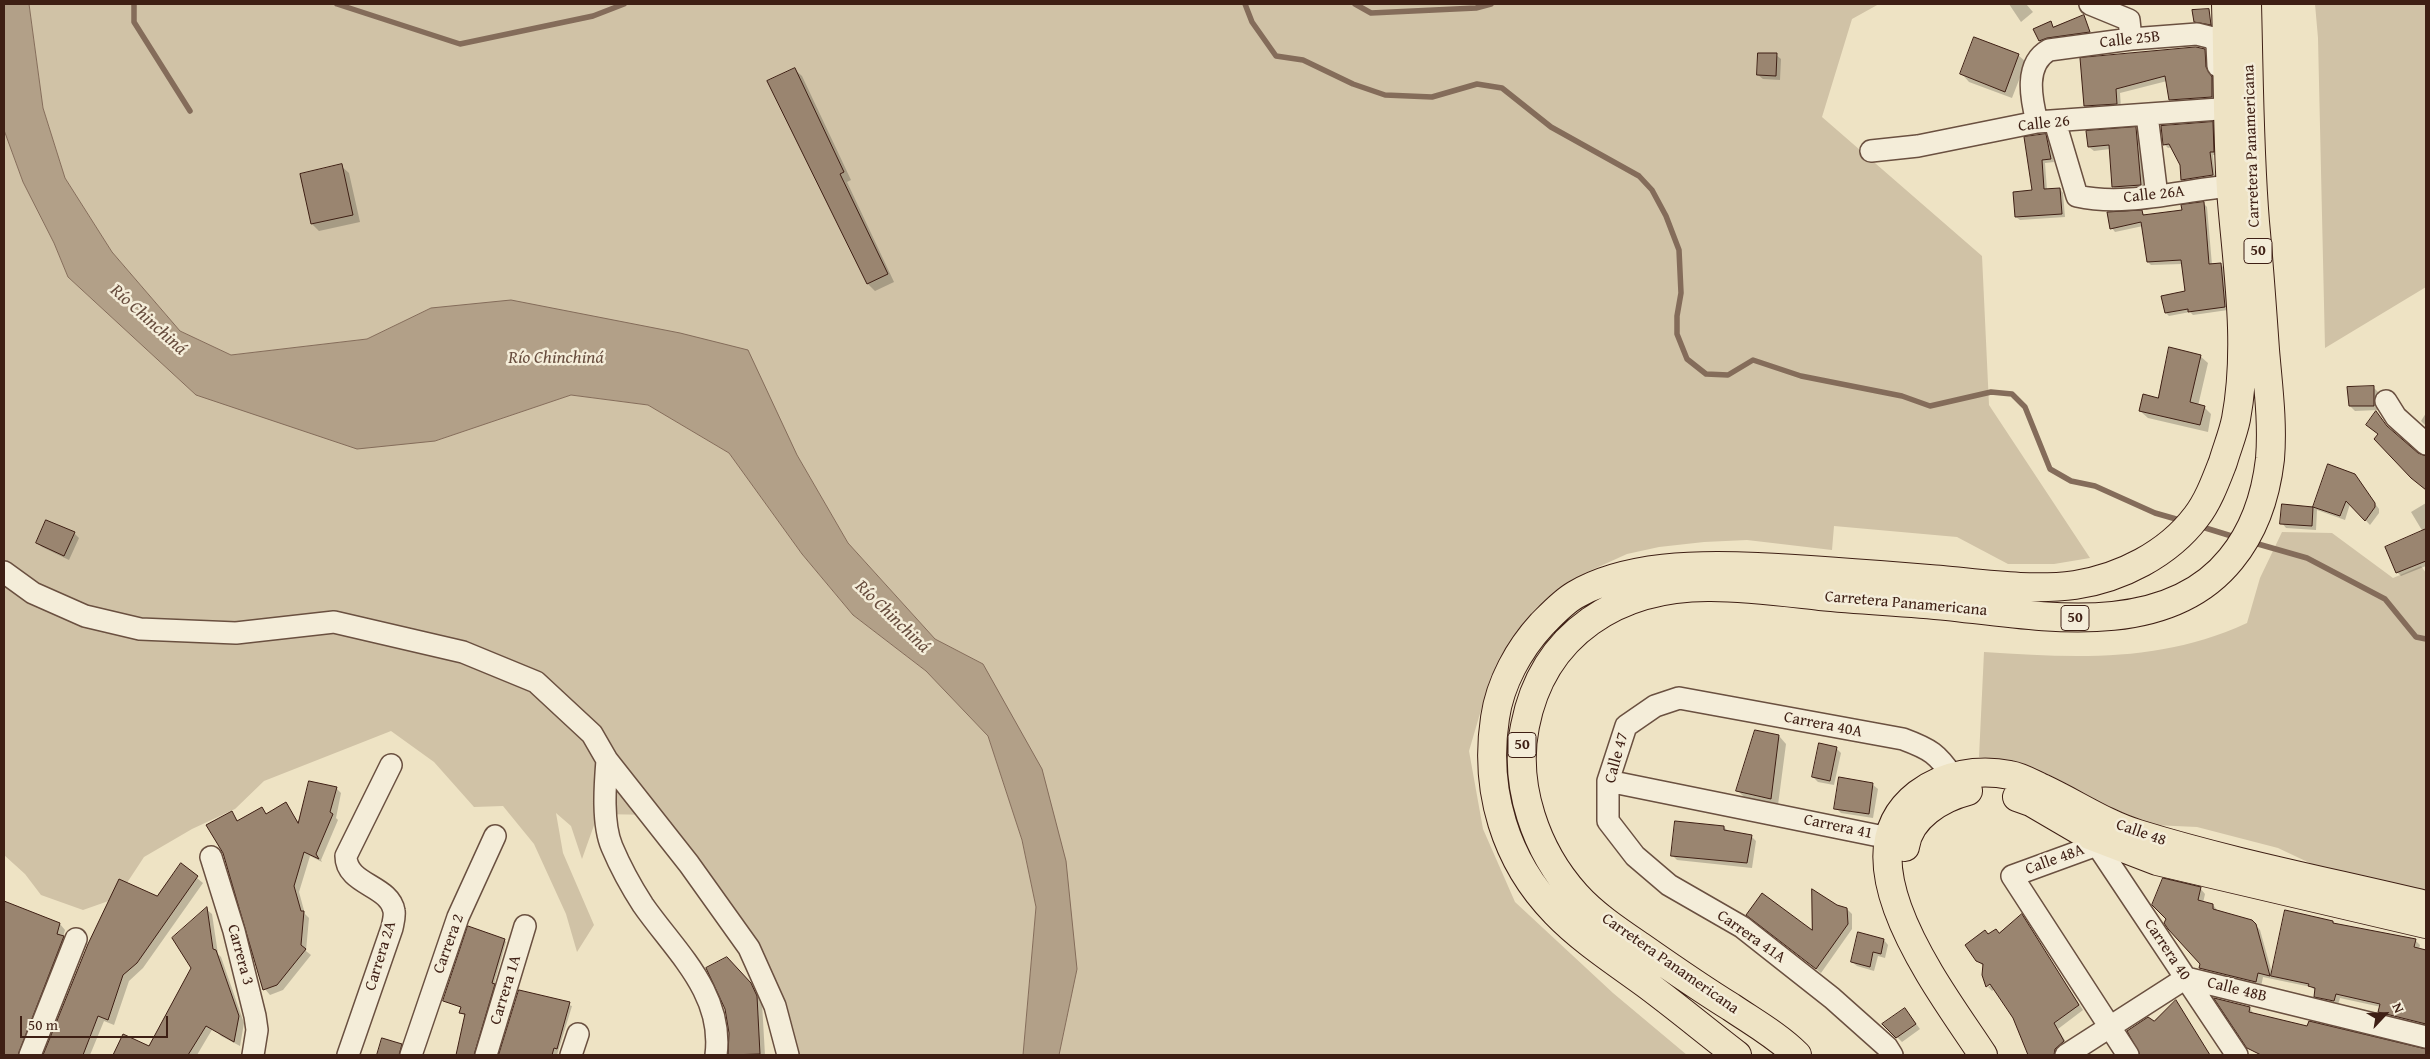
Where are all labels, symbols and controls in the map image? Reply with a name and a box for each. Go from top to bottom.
street label: Calle 25B [2099,27,2161,53]
street label: Carretera Panamericana [2240,64,2264,228]
street label: Calle 26 [2017,112,2071,136]
street label: Calle 26A [2122,182,2186,208]
road number: 50 [2244,238,2272,264]
water label: Río Chinchiná [105,280,191,360]
water label: Río Chinchiná [508,347,604,369]
water label: Río Chinchiná [850,576,934,658]
street label: Carretera Panamericana [1824,587,1988,621]
road number: 50 [2061,606,2089,630]
street label: Carrera 40A [1782,708,1864,742]
street label: Calle 47 [1601,731,1633,785]
road number: 50 [1508,732,1536,758]
street label: Carrera 41 [1802,810,1874,844]
street label: Calle 48 [2113,816,2169,850]
street label: Calle 48A [2023,840,2087,880]
street label: Carrera 41A [1713,906,1789,968]
street label: Carretera Panamericana [1598,909,1742,1019]
street label: Carrera 2 [429,912,469,976]
street label: Carrera 40 [2140,916,2194,984]
street label: Carrera 2A [361,919,401,993]
street label: Carrera 3 [223,923,257,987]
street label: Carrera 1A [486,953,526,1027]
street label: Calle 48B [2205,973,2269,1007]
north arrow [2360,989,2410,1039]
text: N [2388,999,2410,1016]
scale bar [22,1006,170,1038]
text: 50 m [28,1014,58,1035]

